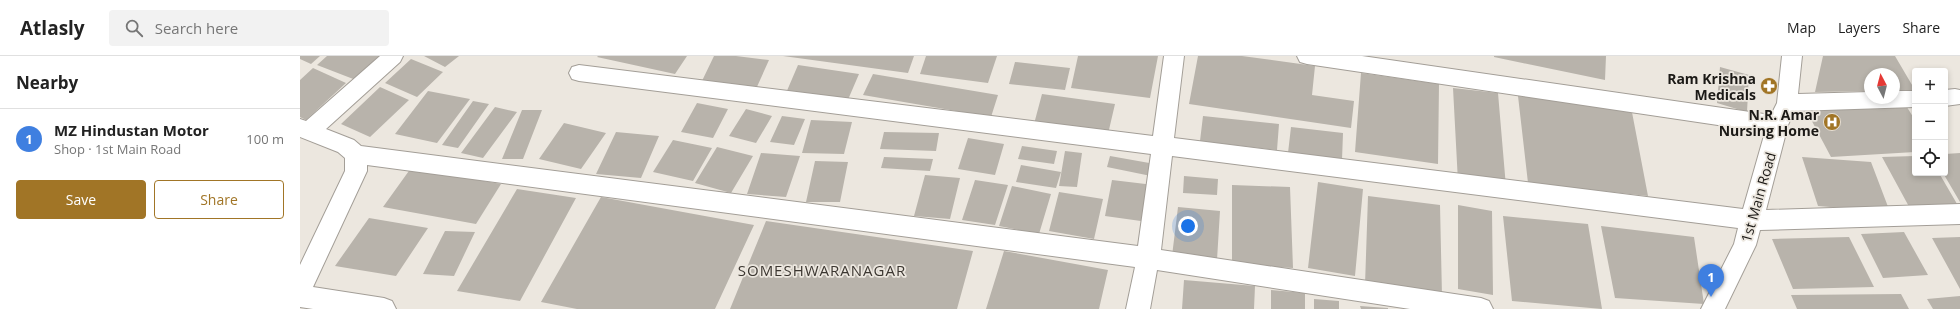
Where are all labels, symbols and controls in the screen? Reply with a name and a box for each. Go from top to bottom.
search box [109,10,389,46]
text: Atlasly [20,15,85,41]
icon: search [123,17,145,39]
text: Search here [155,18,238,38]
text: Map [1787,18,1816,37]
text: Layers [1838,18,1880,37]
text: Share [1902,18,1940,37]
north arrow [1864,68,1900,104]
map controls [1912,68,1948,176]
button: + [1912,68,1948,104]
place label: Ram Krishna Medicals [1667,69,1756,104]
text: Nearby [16,71,78,94]
pharmacy icon: Ram Krishna Medicals [1759,76,1779,96]
button: − [1912,104,1948,140]
place label: N.R. Amar Nursing Home [1719,105,1820,140]
hospital icon: N.R. Amar Nursing Home [1822,112,1842,132]
text: MZ Hindustan Motor [54,120,209,140]
text: 1 [25,130,33,148]
text: 100 m [246,130,284,148]
text: Shop · 1st Main Road [54,140,181,158]
button: locate [1912,140,1948,176]
street label: 1st Main Road [1736,150,1780,244]
button: Save [16,180,146,219]
button: Share [154,180,284,219]
your location [1178,216,1198,236]
district label: SOMESHWARANAGAR [738,260,906,280]
pin: 1 [1698,264,1724,297]

